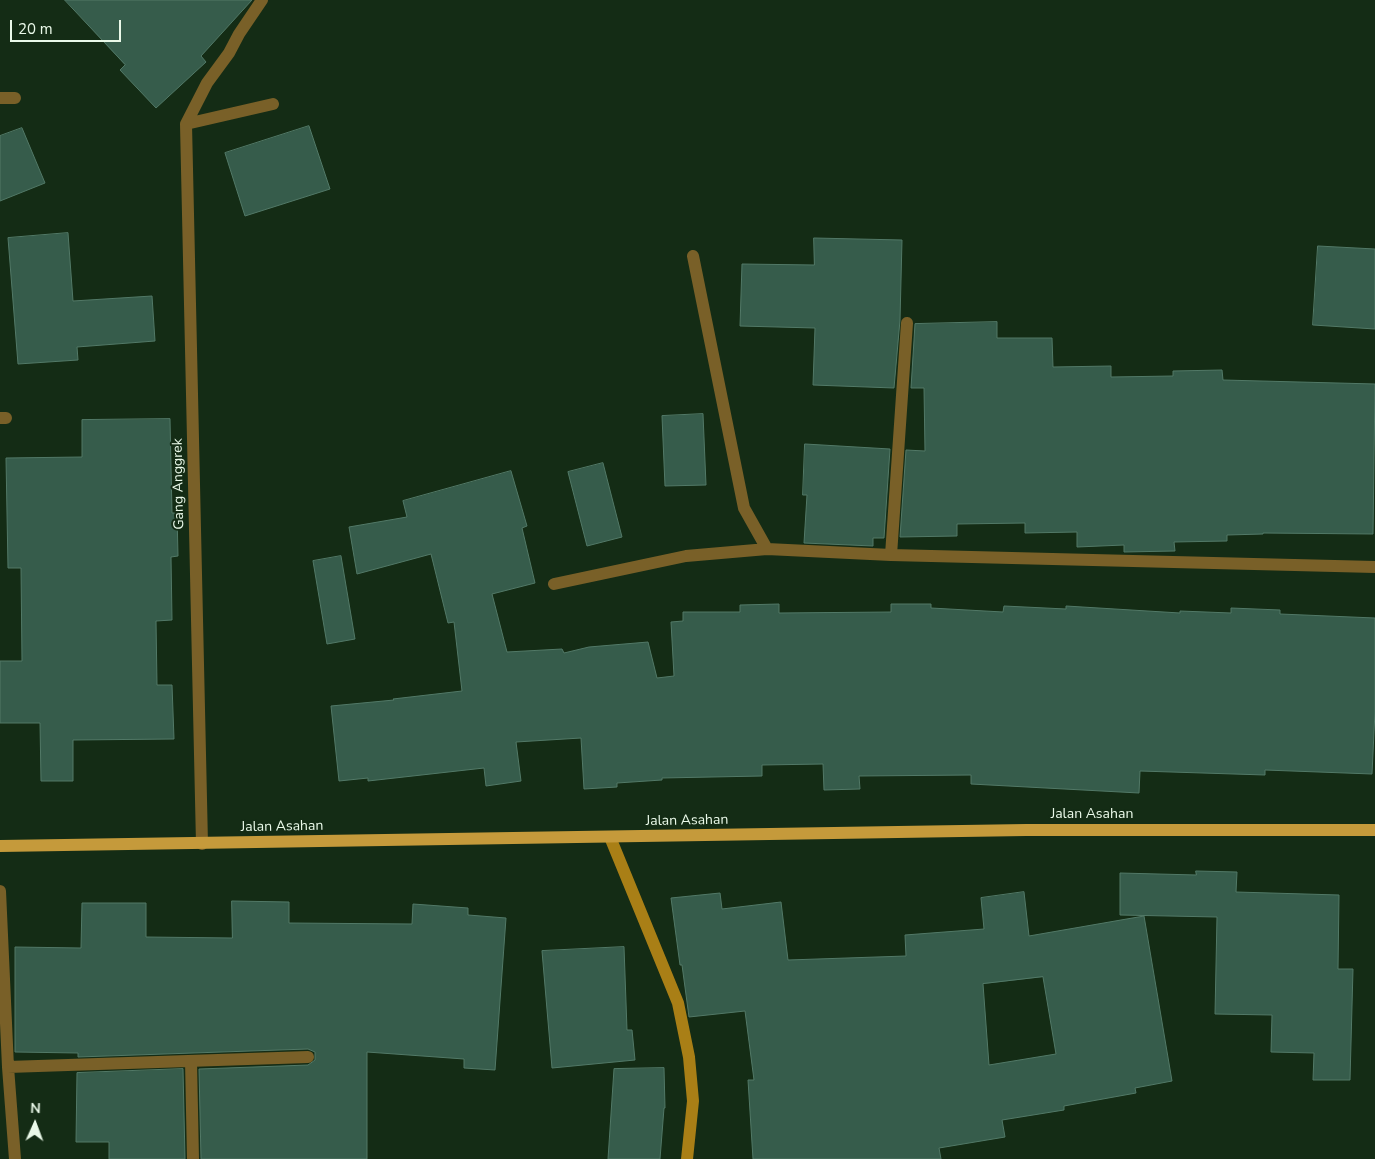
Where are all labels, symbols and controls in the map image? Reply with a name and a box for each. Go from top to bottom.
scale bar [12,10,124,42]
text: 20 m [18,19,53,39]
street label: Gang Anggrek [170,438,188,530]
street label: Jalan Asahan [1051,807,1133,823]
street label: Jalan Asahan [646,812,728,830]
street label: Jalan Asahan [241,818,323,836]
north arrow [10,1099,60,1149]
text: N [30,1099,41,1118]

